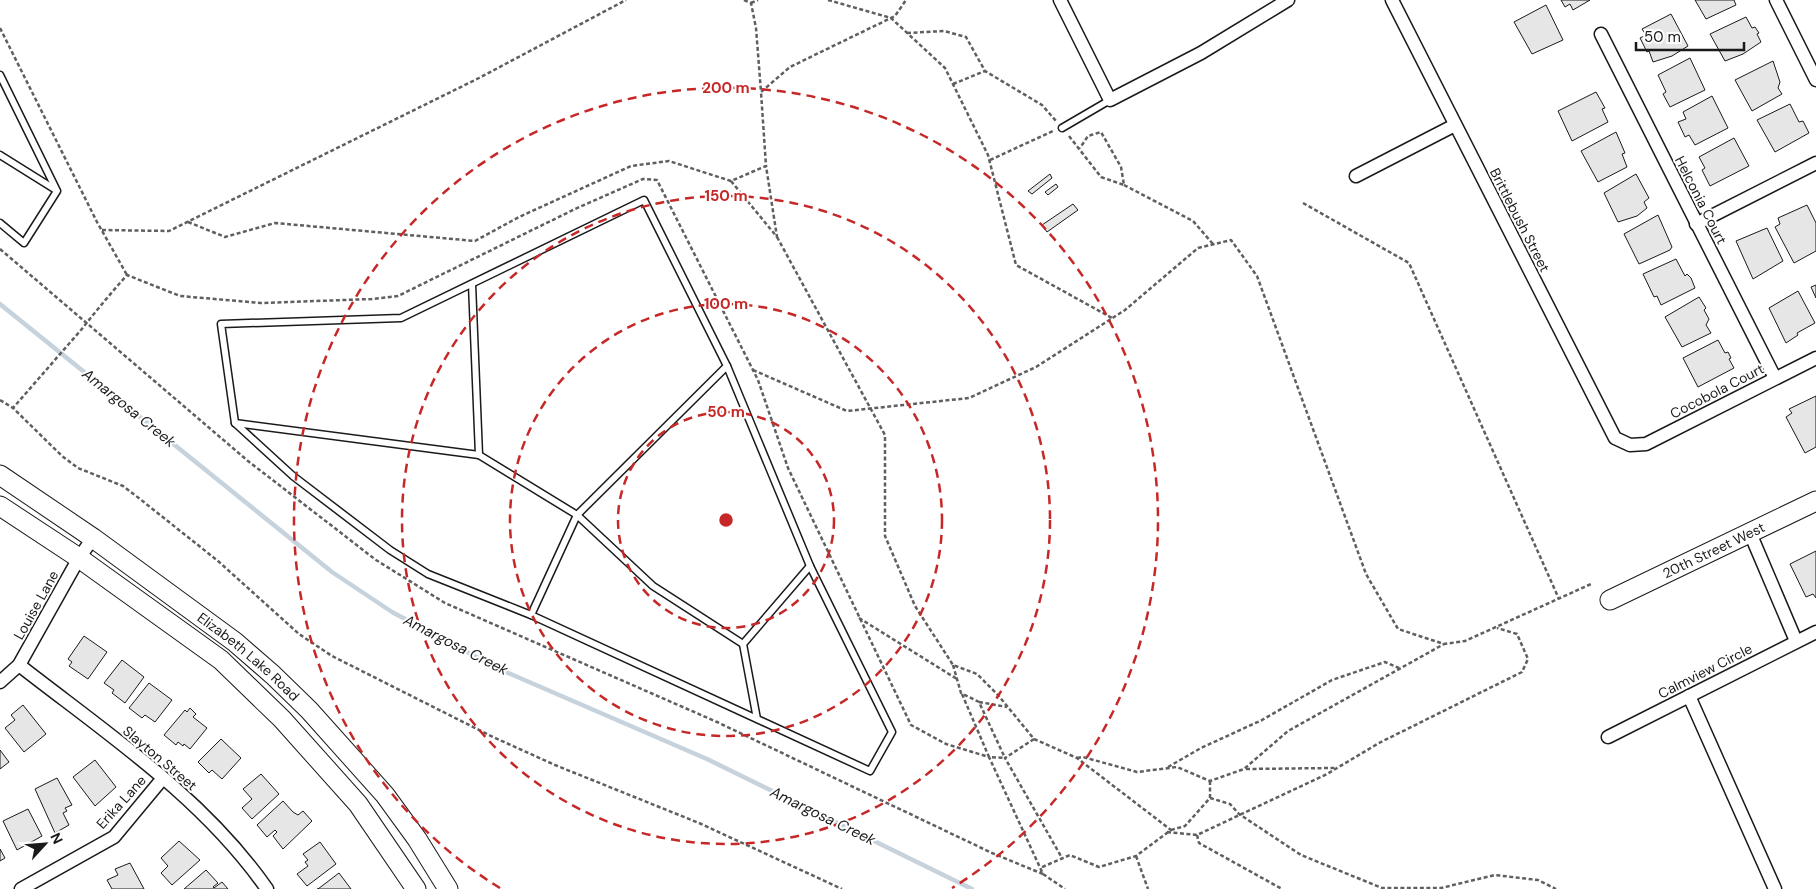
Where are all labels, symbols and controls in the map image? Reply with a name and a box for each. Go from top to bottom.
scale bar [1636,20,1744,52]
text: 50 m [1644,27,1681,47]
text: 200 m [702,78,750,98]
street label: Helconia Court [1671,153,1731,247]
street label: Brittlebush Street [1486,165,1554,275]
text: 150 m [705,186,748,206]
text: 100 m [704,294,748,314]
street label: Cocobola Court [1667,360,1767,422]
water label: Amargosa Creek [77,363,180,452]
text: 50 m [707,402,745,422]
centre of rings [717,511,735,529]
street label: 20th Street West [1660,518,1768,582]
street label: Louise Lane [10,567,62,643]
street label: Elizabeth Lake Road [194,608,303,705]
water label: Amargosa Creek [399,610,512,680]
street label: Calmview Circle [1655,640,1755,702]
street label: Slayton Street [119,722,201,794]
street label: Erika Lane [92,772,150,832]
water label: Amargosa Creek [766,781,879,850]
north arrow [20,819,70,869]
text: N [46,830,67,847]

